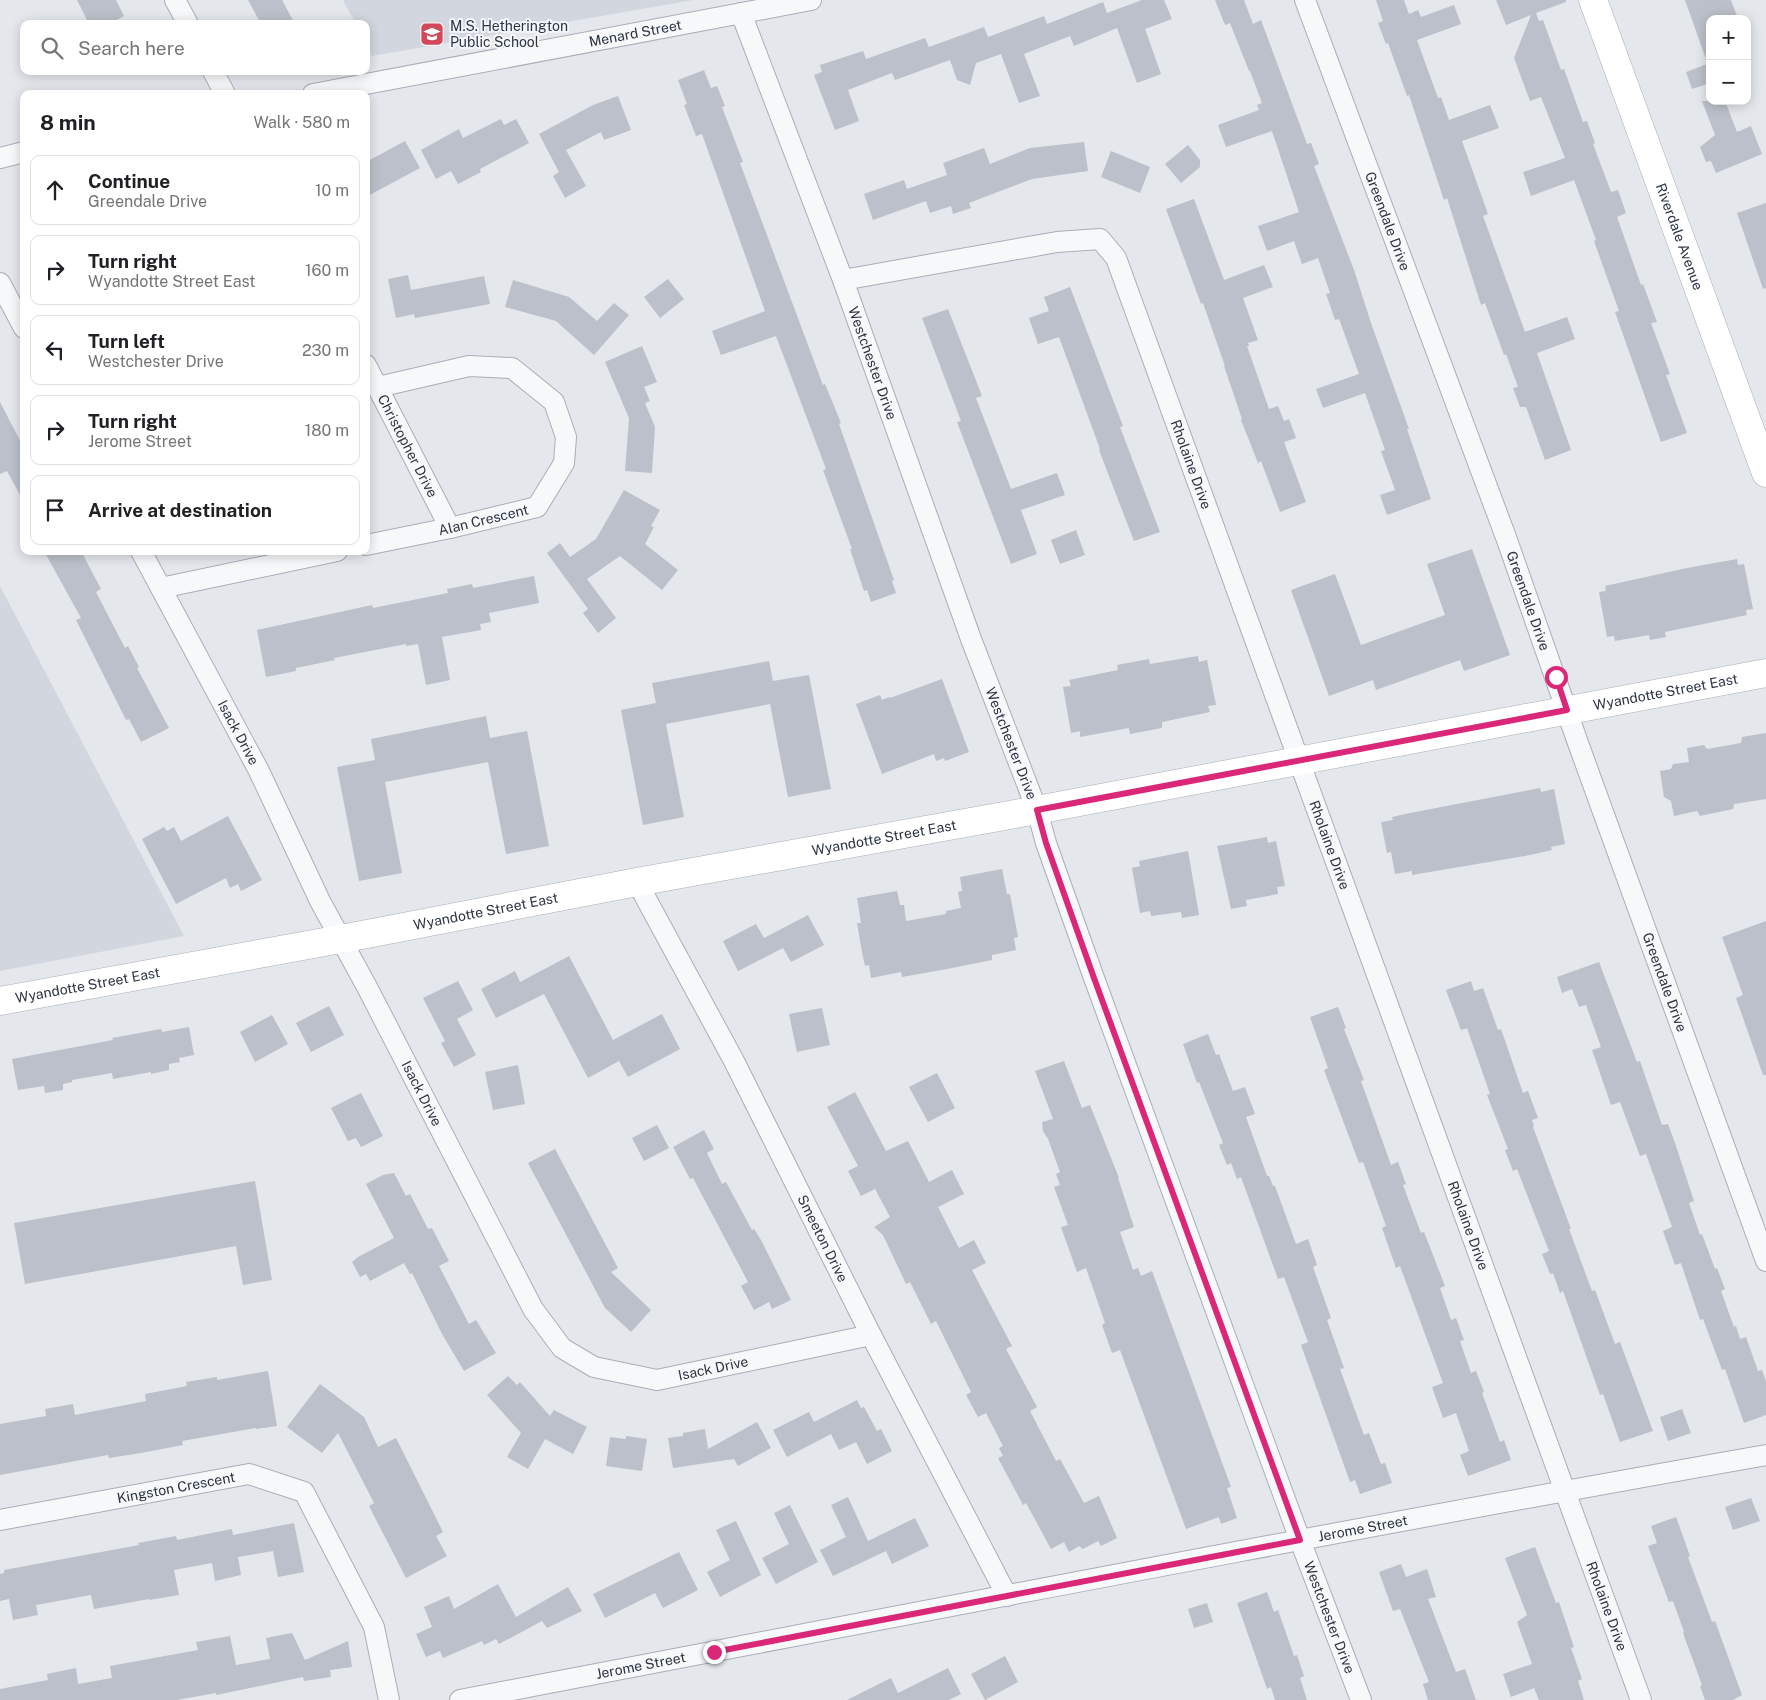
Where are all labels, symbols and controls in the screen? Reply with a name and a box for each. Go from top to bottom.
map controls [1706,15,1751,105]
button: + [1706,15,1751,60]
street label: Menard Street [588,17,683,50]
place label: M.S. Hetherington Public School [450,18,568,50]
search box [20,20,370,75]
school or university icon: M.S. Hetherington Public School [419,21,445,47]
icon: search [38,34,66,62]
text: Search here [78,37,185,59]
button: − [1706,60,1751,105]
text: 8 min [40,110,96,135]
text: Walk · 580 m [253,113,350,132]
street label: Greendale Drive [1362,169,1413,273]
text: Continue [88,170,170,192]
icon: ahead [41,176,69,204]
text: 10 m [315,181,349,200]
street label: Riverdale Avenue [1653,181,1706,292]
text: Greendale Drive [88,192,207,211]
text: Turn right [88,250,177,272]
icon: right [41,256,69,284]
text: 160 m [305,261,349,280]
text: Wyandotte Street East [88,272,256,291]
street label: Westchester Drive [845,304,900,422]
text: Turn left [88,330,165,352]
icon: left [41,336,69,364]
text: 230 m [302,341,349,360]
text: Westchester Drive [88,352,224,371]
street label: Christopher Drive [375,392,441,500]
text: Turn right [88,410,177,432]
icon: right [41,416,69,444]
street label: Rholaine Drive [1168,418,1215,511]
text: 180 m [305,421,349,440]
text: Jerome Street [88,432,192,451]
icon: arrive [41,496,69,524]
text: Arrive at destination [88,499,272,521]
street label: Alan Crescent [437,501,530,538]
street label: Greendale Drive [1503,549,1553,653]
route start [1545,666,1568,689]
street label: Wyandotte Street East [1592,670,1739,713]
street label: Westchester Drive [982,685,1040,802]
street label: Isack Drive [214,697,262,768]
street label: Rholaine Drive [1306,798,1353,892]
street label: Wyandotte Street East [810,817,958,858]
street label: Wyandotte Street East [412,889,559,933]
street label: Greendale Drive [1639,930,1690,1034]
street label: Wyandotte Street East [14,964,161,1006]
street label: Isack Drive [398,1058,445,1129]
street label: Rholaine Drive [1445,1179,1492,1272]
street label: Smeeton Drive [794,1192,851,1285]
street label: Isack Drive [677,1353,750,1383]
street label: Kingston Crescent [116,1469,236,1506]
street label: Jerome Street [1317,1512,1409,1544]
street label: Westchester Drive [1301,1559,1358,1676]
street label: Rholaine Drive [1583,1559,1630,1653]
route end [703,1641,726,1664]
street label: Jerome Street [595,1649,687,1682]

